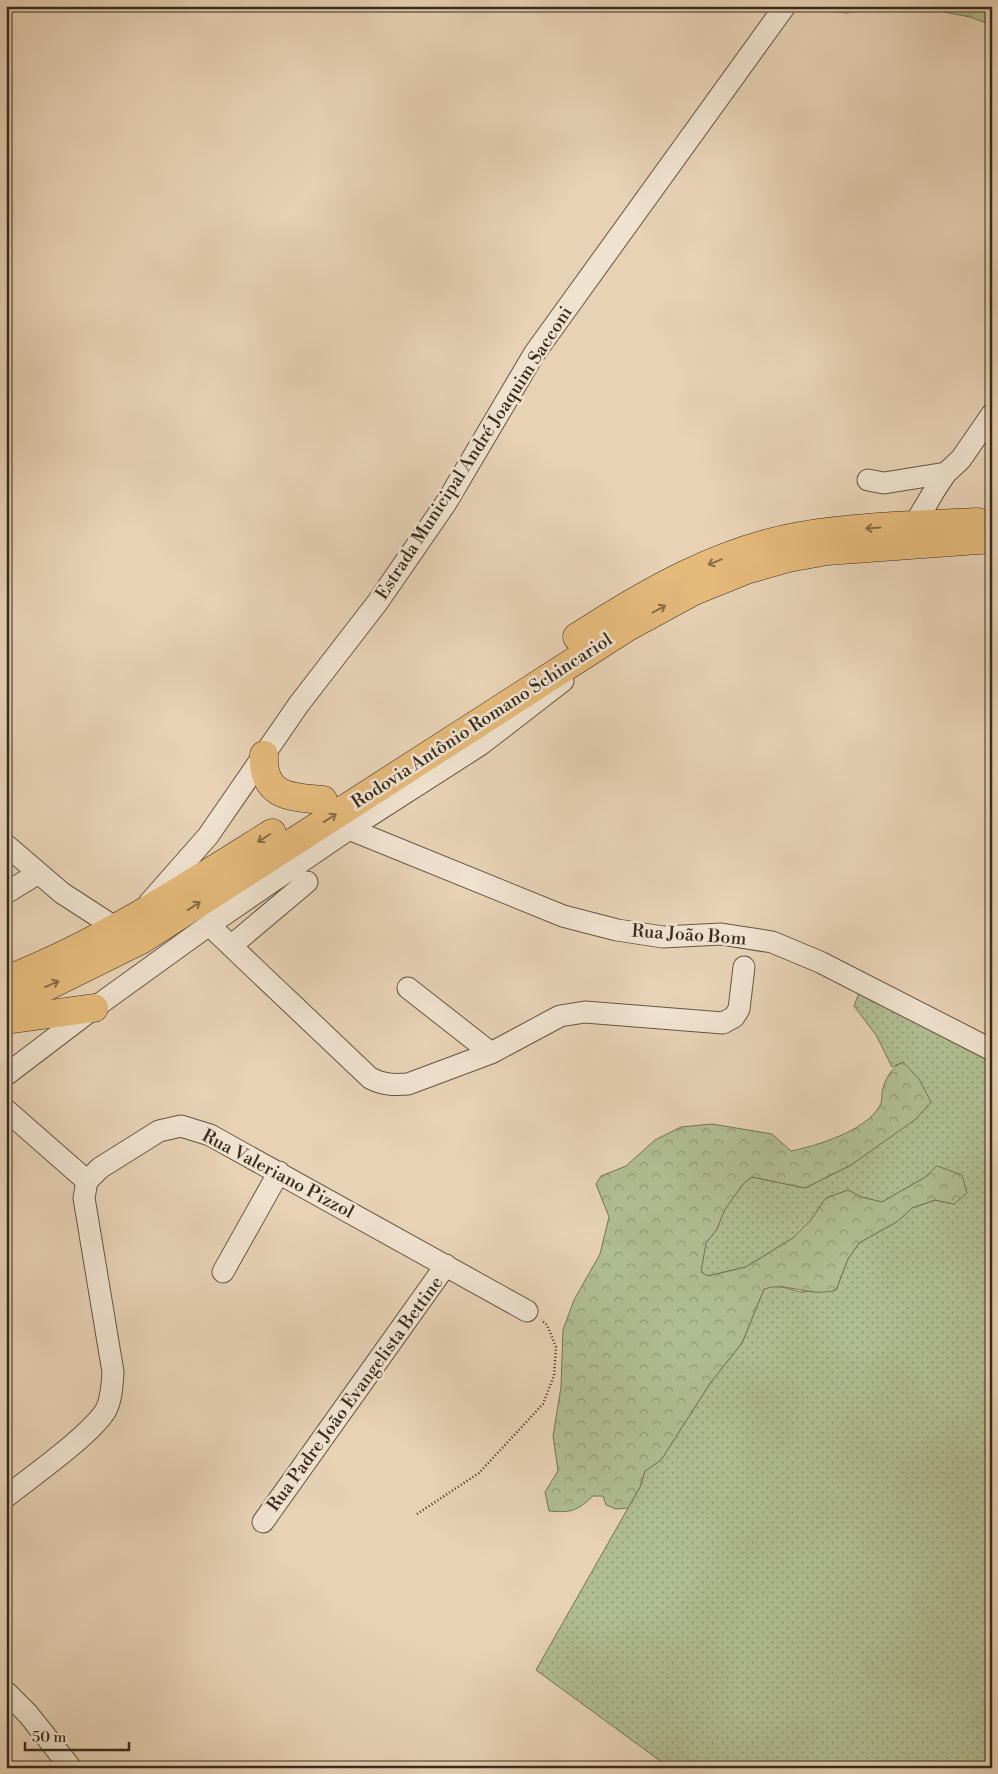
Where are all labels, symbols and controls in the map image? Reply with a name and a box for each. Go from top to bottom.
street label: Estrada Municipal André Joaquim Sacconi [370,302,578,604]
one-way arrow [865,523,881,532]
one-way arrow [708,558,723,567]
one-way arrow [652,604,667,614]
street label: Rodovia Antônio Romano Schincariol [347,628,617,814]
one-way arrow [323,812,337,823]
one-way arrow [257,833,271,843]
one-way arrow [187,901,201,911]
street label: Rua João Bom [631,920,747,950]
one-way arrow [44,979,59,989]
street label: Rua Valeriano Pizzol [198,1124,359,1224]
street label: Rua Padre João Evangelista Bettine [262,1272,448,1516]
scale bar [25,1719,129,1751]
text: 50 m [32,1728,66,1747]

